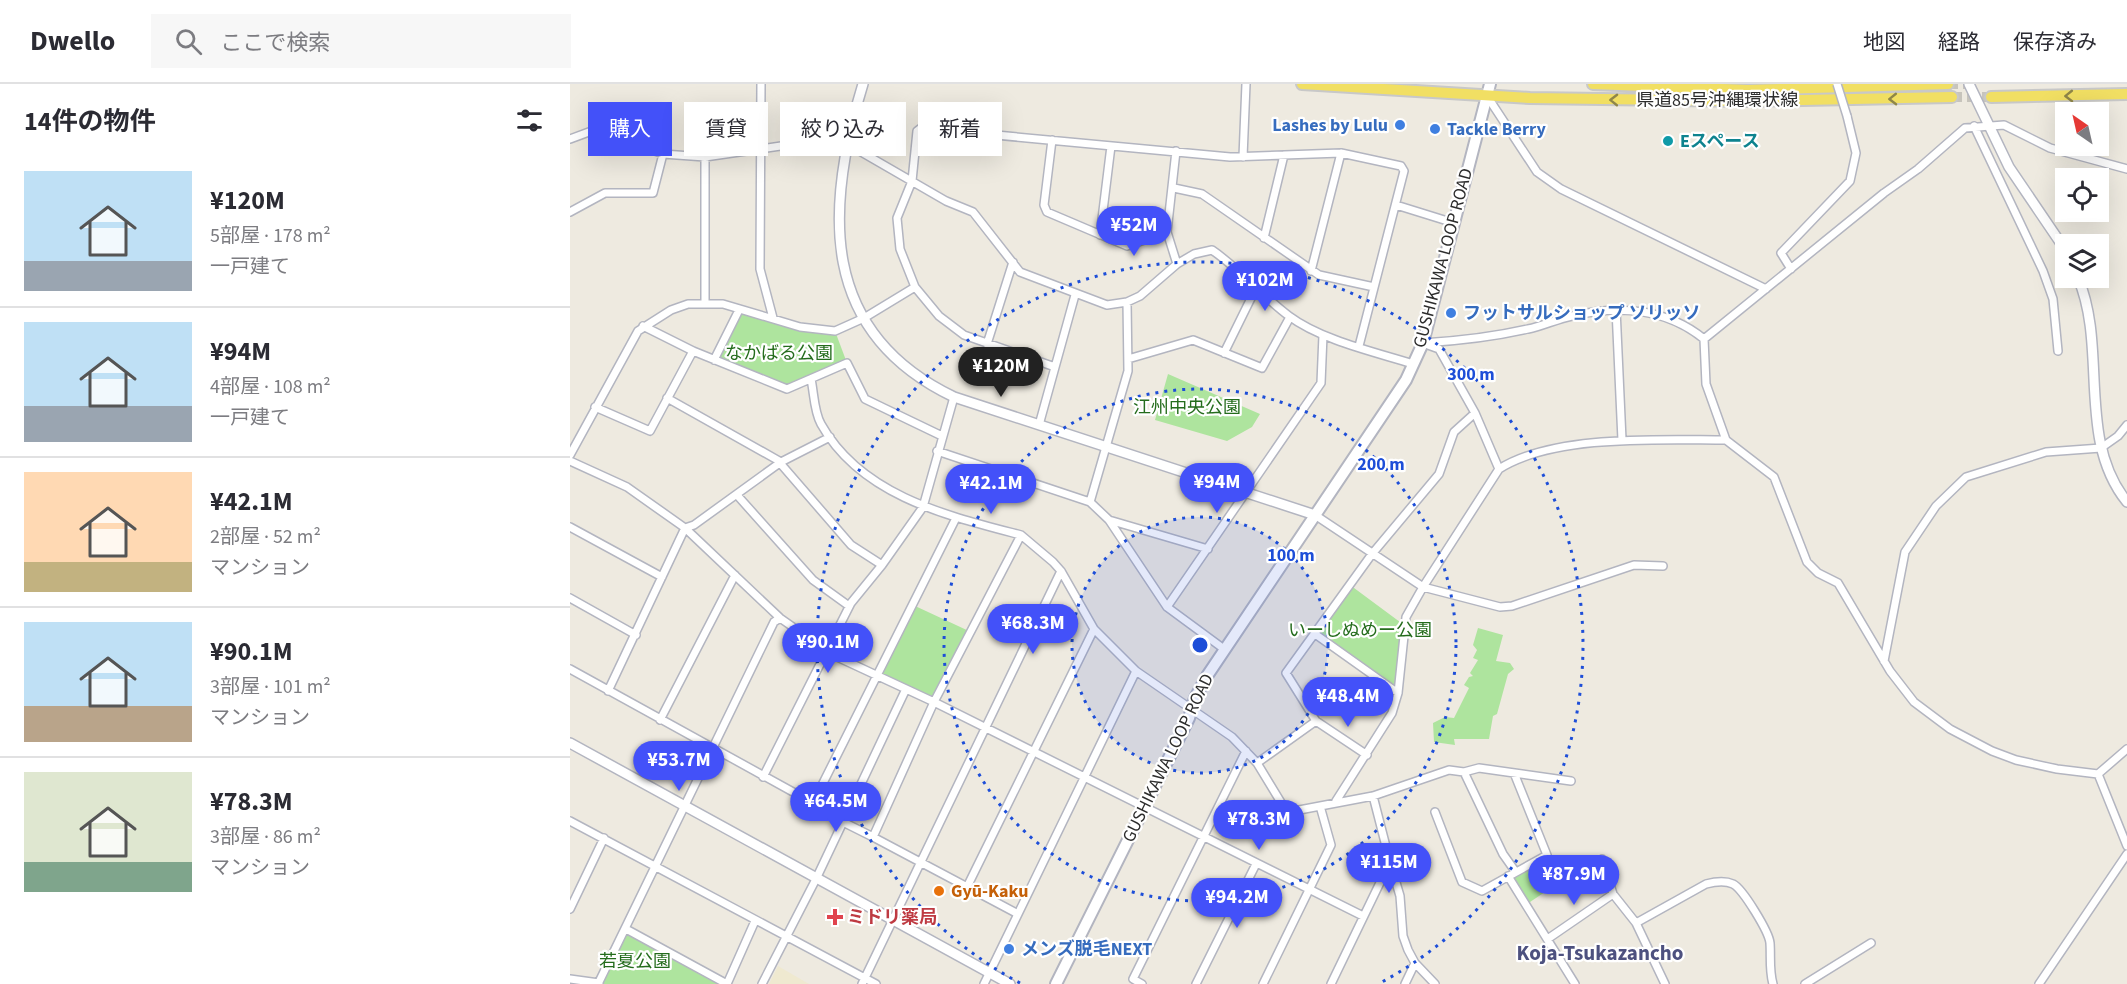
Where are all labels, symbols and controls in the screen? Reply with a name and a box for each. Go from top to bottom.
search box [151,14,571,68]
text: Dwello [30,21,115,61]
icon: search [172,25,205,58]
text: ここで検索 [220,27,330,59]
text: 地図 [1863,27,1905,57]
text: 経路 [1938,27,1980,57]
text: 保存済み [2013,27,2097,57]
street label: 県道85号沖縄環状線 [1636,88,1798,113]
one-way arrow [2064,89,2073,102]
one-way arrow [1889,92,1898,105]
one-way arrow [1610,93,1619,106]
chip: 購入 [588,102,672,156]
chip: 賃貸 [684,102,768,156]
chip: 絞り込み [780,102,906,156]
chip: 新着 [918,102,1002,156]
north arrow [2055,102,2109,156]
map controls [2055,102,2109,288]
text: 14件の物件 [24,103,155,140]
icon: filters [513,104,546,137]
place label: Lashes by Lulu [1272,113,1388,138]
place label: Tackle Berry [1447,117,1546,142]
marker: Lashes by Lulu [1393,118,1407,132]
marker: Tackle Berry [1428,122,1442,136]
place label: Eスペース [1680,129,1760,154]
marker: Eスペース [1661,134,1675,148]
street label: GUSHIKAWA LOOP ROAD [1407,165,1479,351]
button: locate [2055,168,2109,222]
text: ¥120M [210,182,285,219]
icon: home [72,195,144,267]
pin: ¥52M [1098,206,1170,257]
text: ¥52M [1111,211,1157,239]
text: 5部屋 · 178 m² [210,222,331,250]
button: layers [2055,234,2109,288]
text: 一戸建て [210,253,290,281]
pin: ¥102M [1223,261,1307,312]
text: ¥102M [1236,266,1294,294]
place label: フットサルショップ ソリッソ [1463,301,1701,326]
marker: フットサルショップ ソリッソ [1444,306,1458,320]
text: ¥94M [210,333,271,370]
park label: なかばる公園 [725,341,833,366]
icon: home [72,346,144,418]
pin: ¥120M [959,347,1043,398]
text: ¥120M [972,352,1030,380]
text: 300 m [1447,362,1495,387]
text: 4部屋 · 108 m² [210,373,331,401]
park label: 江州中央公園 [1133,395,1241,420]
text: 一戸建て [210,404,290,432]
text: 200 m [1357,452,1405,477]
pin: ¥94M [1181,463,1253,514]
pin: ¥42.1M [942,464,1040,515]
text: ¥94M [1194,468,1240,496]
text: ¥42.1M [959,469,1023,497]
text: ¥42.1M [210,483,293,520]
icon: home [72,496,144,568]
text: 2部屋 · 52 m² [210,523,321,551]
text: 100 m [1267,543,1315,568]
text: マンション [210,554,310,582]
pin: ¥68.3M [984,604,1082,655]
text: ¥68.3M [1001,609,1065,637]
park label: いーしぬめー公園 [1288,618,1432,643]
pin: ¥90.1M [779,623,877,674]
text: ¥90.1M [796,628,860,656]
text: ¥90.1M [210,633,293,670]
centre of rings [1190,635,1210,655]
icon: home [72,646,144,718]
street label: GUSHIKAWA LOOP ROAD [1116,669,1220,847]
text: 3部屋 · 101 m² [210,673,331,701]
pin: ¥48.4M [1299,677,1397,728]
text: ¥48.4M [1316,682,1380,710]
text: マンション [210,704,310,732]
pin: ¥53.7M [630,741,728,792]
text: ¥53.7M [647,746,711,774]
pin: ¥64.5M [787,782,885,833]
text: ¥78.3M [210,783,293,820]
text: ¥64.5M [804,787,868,815]
icon: home [72,796,144,868]
pin: ¥78.3M [1210,800,1308,851]
text: ¥78.3M [1227,805,1291,833]
text: 3部屋 · 86 m² [210,823,321,851]
pin: ¥115M [1347,843,1431,894]
text: ¥115M [1360,848,1418,876]
text: マンション [210,854,310,882]
pin: ¥87.9M [1525,855,1623,906]
text: ¥87.9M [1542,860,1606,888]
pin: ¥94.2M [1188,878,1286,929]
place label: Gyū-Kaku [951,879,1028,904]
text: ¥94.2M [1205,883,1269,911]
marker: Gyū-Kaku [932,884,946,898]
place label: ミドリ薬局 [847,905,937,930]
marker: ミドリ薬局 [828,910,842,924]
place label: メンズ脱毛NEXT [1021,937,1152,962]
district label: Koja-Tsukazancho [1517,938,1683,968]
marker: メンズ脱毛NEXT [1002,942,1016,956]
park label: 若夏公園 [599,949,671,974]

